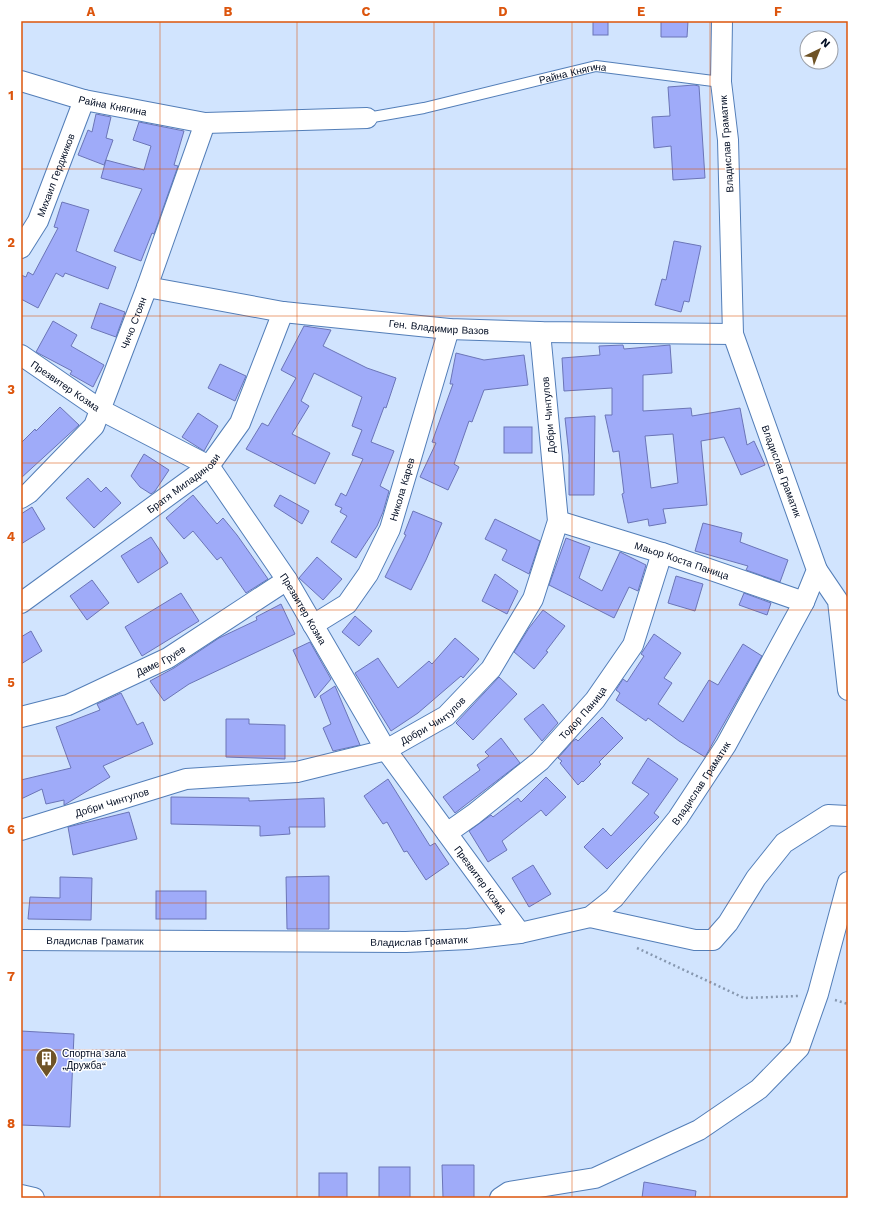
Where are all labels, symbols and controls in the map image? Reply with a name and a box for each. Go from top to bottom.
text: A [87,4,96,19]
text: B [224,4,233,19]
text: C [362,4,371,19]
text: D [498,4,508,19]
text: E [637,4,645,19]
text: F [774,4,782,19]
north arrow [799,30,839,70]
text: N [818,36,833,51]
street label: Райна Княгина [538,61,608,86]
text: 1 [8,88,14,103]
street label: Райна Княгина [77,94,148,118]
street label: Владислав Граматик [718,94,735,193]
street label: Михаил Герджиков [35,132,77,219]
text: 2 [7,235,15,250]
street label: Чичо Стоян [119,296,149,351]
street label: Ген. Владимир Вазов [388,318,489,336]
street label: Презвитер Козма [29,359,102,414]
street label: Добри Чинтулов [540,376,557,454]
text: 3 [7,382,15,397]
street label: Владислав Граматик [760,424,804,519]
street label: Братя Миладинови [145,452,222,515]
street label: Никола Карев [388,457,417,522]
text: 4 [7,529,16,544]
street label: Маьор Коста Паница [633,540,731,582]
street label: Презвитер Козма [278,571,329,647]
street label: Даме Груев [134,643,187,678]
text: 5 [7,675,15,690]
street label: Тодор Паница [557,684,609,742]
street label: Добри Чинтулов [398,695,468,747]
street label: Владислав Граматик [670,739,733,827]
street label: Добри Чинтулов [74,786,150,819]
text: 6 [7,822,15,837]
street label: Презвитер Козма [452,844,509,916]
street label: Владислав Граматик [370,934,469,948]
street label: Владислав Граматик [46,935,144,947]
text: 7 [7,969,15,984]
building icon: Спортна зала „Дружба“ [33,1046,59,1079]
place label: Спортна зала „Дружба“ [62,1048,127,1071]
text: 8 [7,1116,15,1131]

